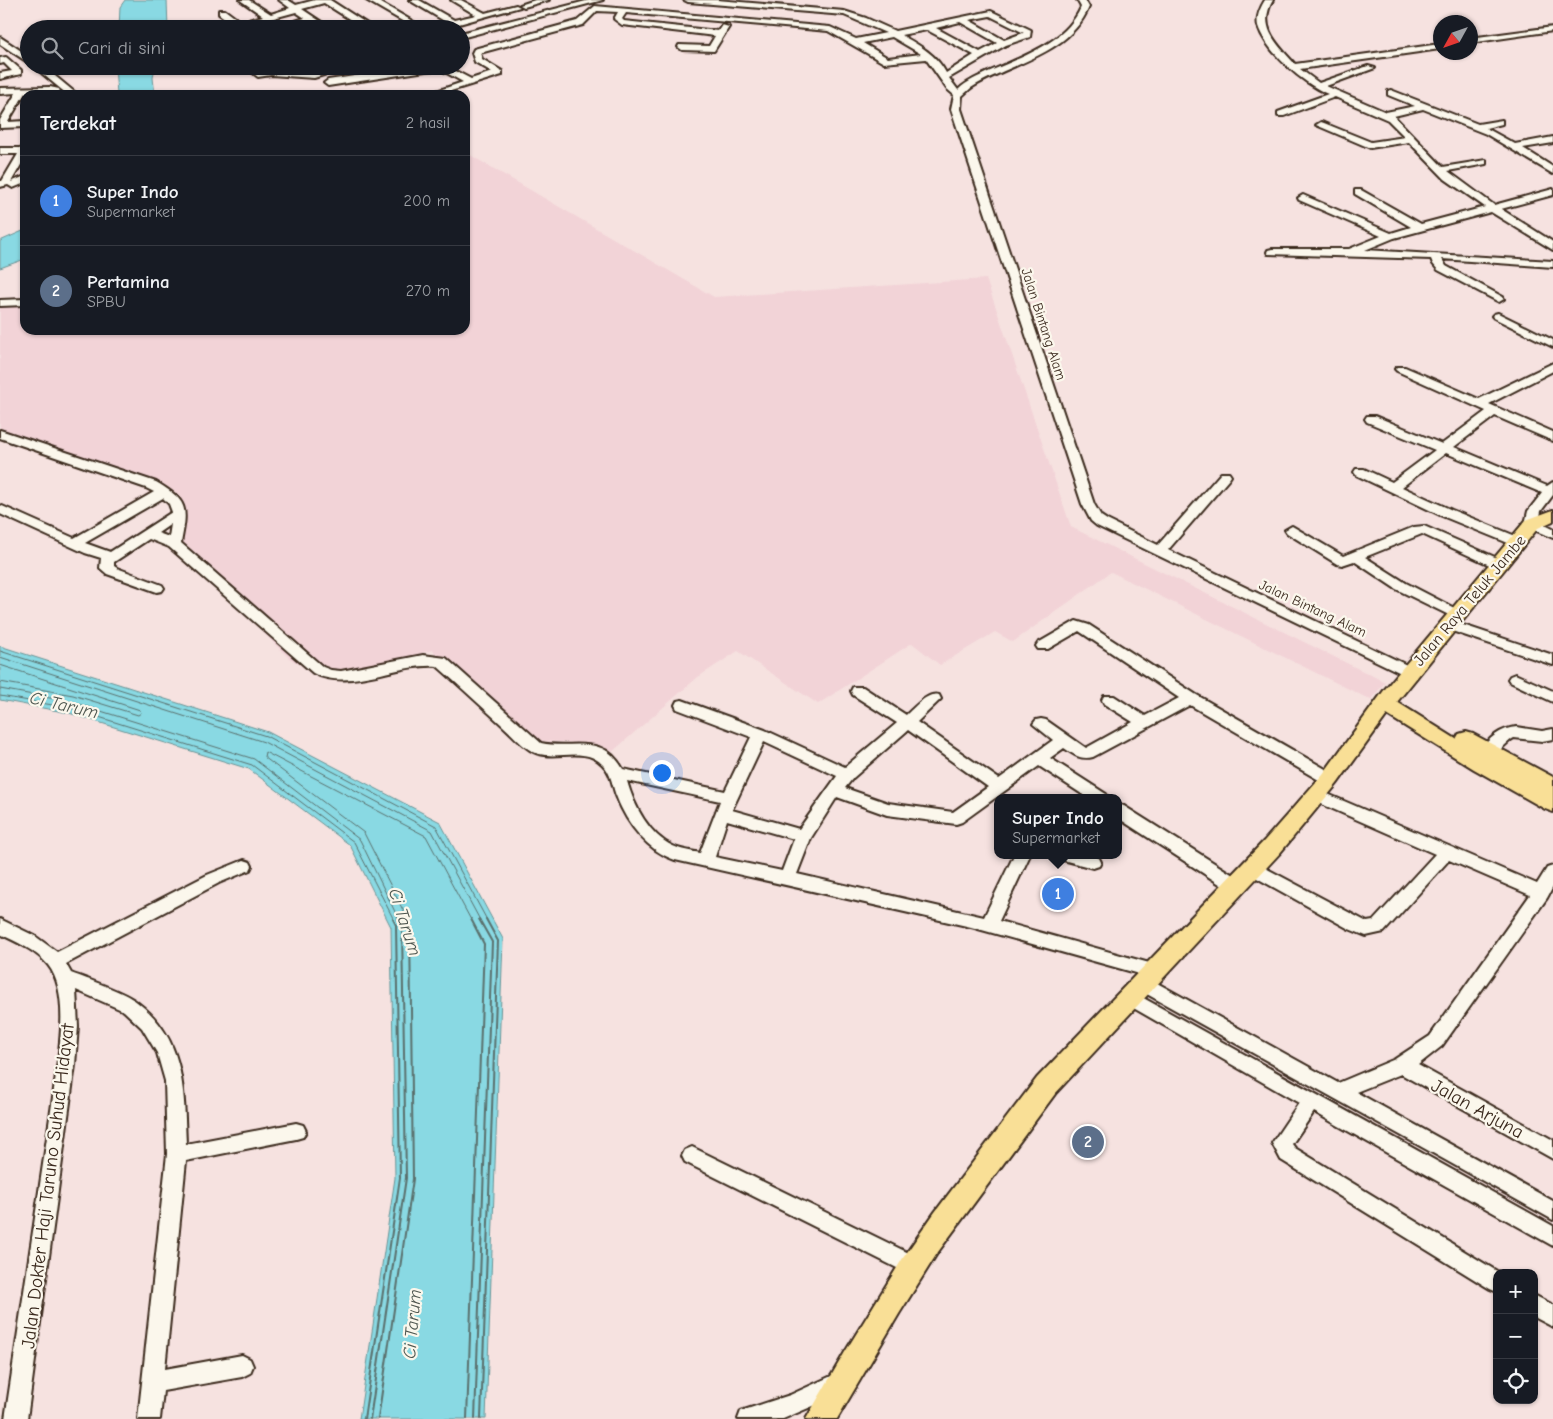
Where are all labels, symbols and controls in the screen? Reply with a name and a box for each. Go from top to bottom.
north arrow [1433,15,1478,60]
search box [20,20,470,75]
icon: search [38,34,66,62]
text: Cari di sini [78,37,165,59]
text: Terdekat [40,111,116,135]
text: 2 hasil [406,114,450,132]
text: Super Indo [87,181,179,203]
text: 1 [53,192,59,210]
text: 200 m [404,192,450,210]
text: Supermarket [87,203,175,221]
street label: Jalan Bintang Alam [1017,266,1070,382]
text: Pertamina [87,271,170,293]
text: 2 [52,282,60,300]
text: 270 m [406,282,450,300]
text: SPBU [87,293,126,311]
street label: Jalan Raya Teluk Jambe [1410,532,1530,670]
street label: Jalan Bintang Alam [1256,576,1369,641]
water label: Ci Tarum [28,687,100,724]
your location [649,760,675,786]
popup [994,794,1122,859]
text: Super Indo [1012,807,1104,829]
text: Supermarket [1012,829,1100,847]
pin: 1 [1042,875,1074,913]
water label: Ci Tarum [384,886,425,959]
street label: Jalan Dokter Haji Taruno Suhud Hidayat [17,1022,79,1350]
street label: Jalan Arjuna [1427,1074,1528,1143]
pin: 2 [1072,1123,1104,1161]
map controls [1493,1269,1538,1404]
button: + [1493,1269,1538,1314]
water label: Ci Tarum [399,1288,426,1360]
button: − [1493,1314,1538,1359]
button: locate [1493,1359,1538,1404]

